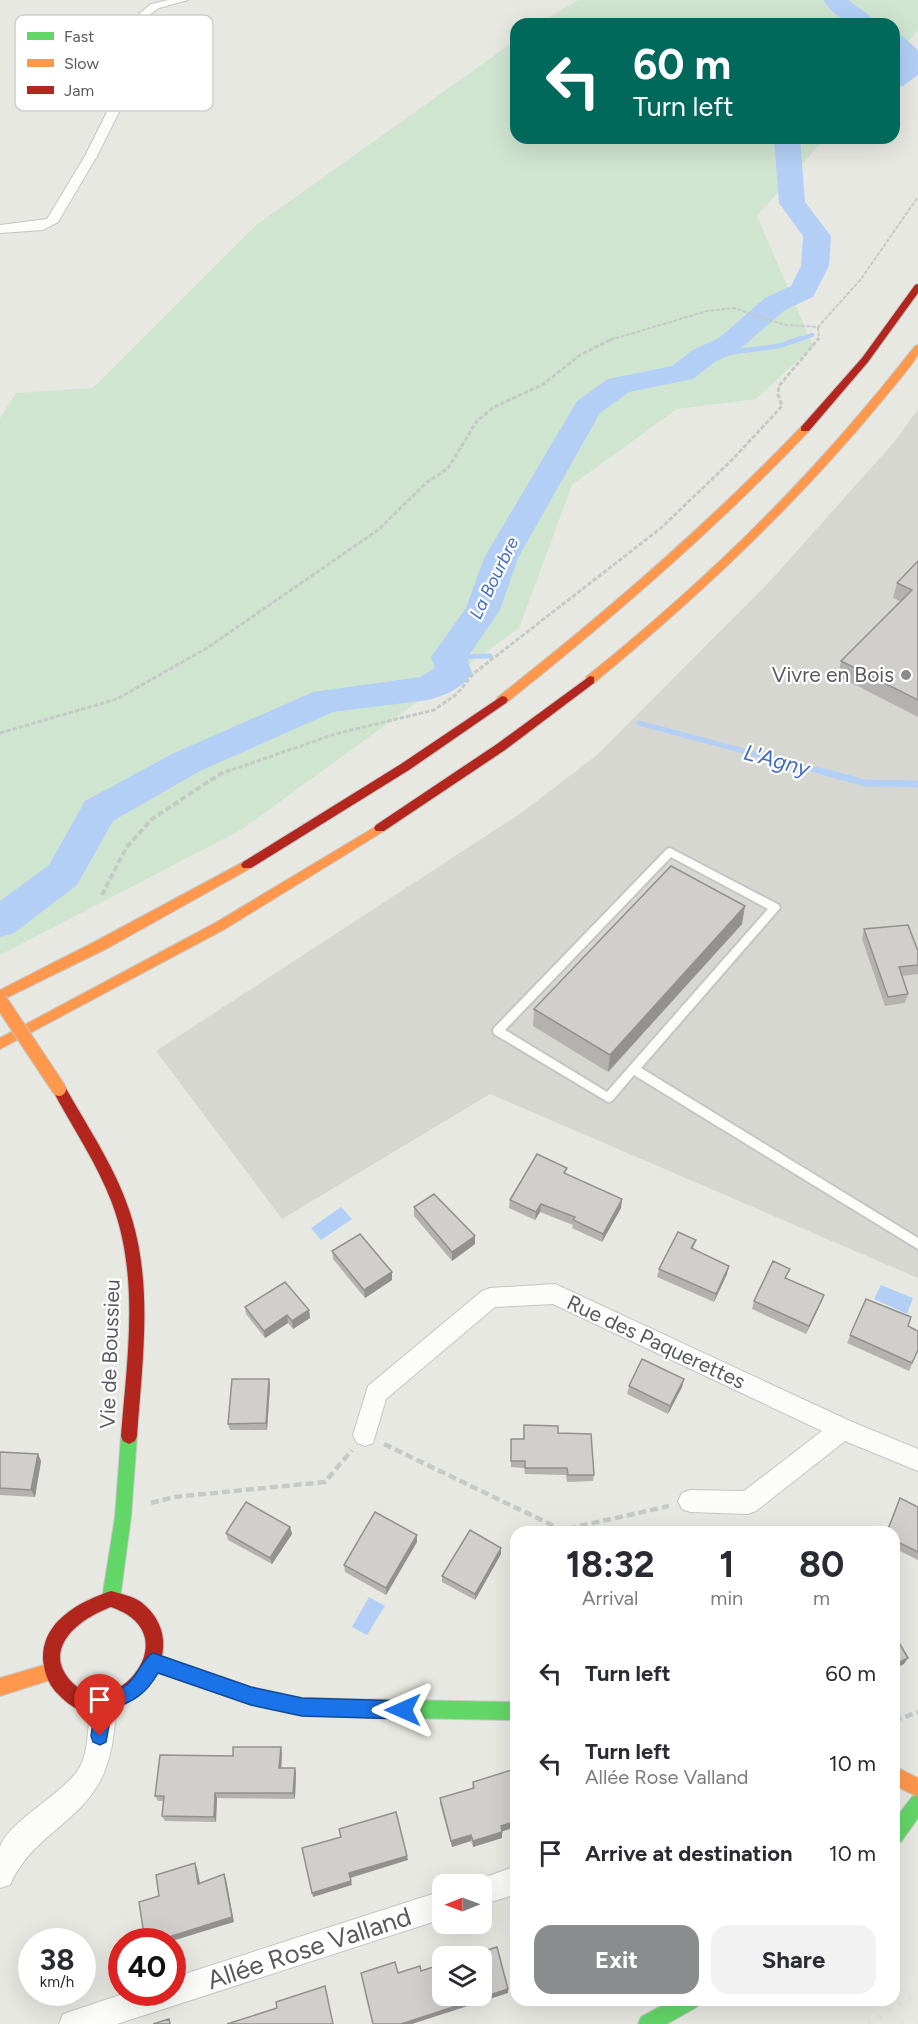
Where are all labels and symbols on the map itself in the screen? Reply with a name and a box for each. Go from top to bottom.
legend [15,15,213,111]
text: Fast [64,27,94,46]
text: Slow [64,54,99,73]
text: Jam [64,81,94,100]
water label: La Bourbre [465,533,523,623]
place label: Vivre en Bois [772,662,894,687]
marker: Vivre en Bois [899,668,913,682]
water label: L'Agny [741,739,814,783]
street label: Vie de Boussieu [94,1279,125,1429]
street label: Rue des Paquerettes [563,1289,749,1394]
pin [74,1674,125,1736]
position arrow [371,1678,435,1742]
north arrow [432,1874,492,1934]
street label: Allée Rose Valland [203,1900,415,1996]
speed limit sign: 40 [108,1928,186,2006]

